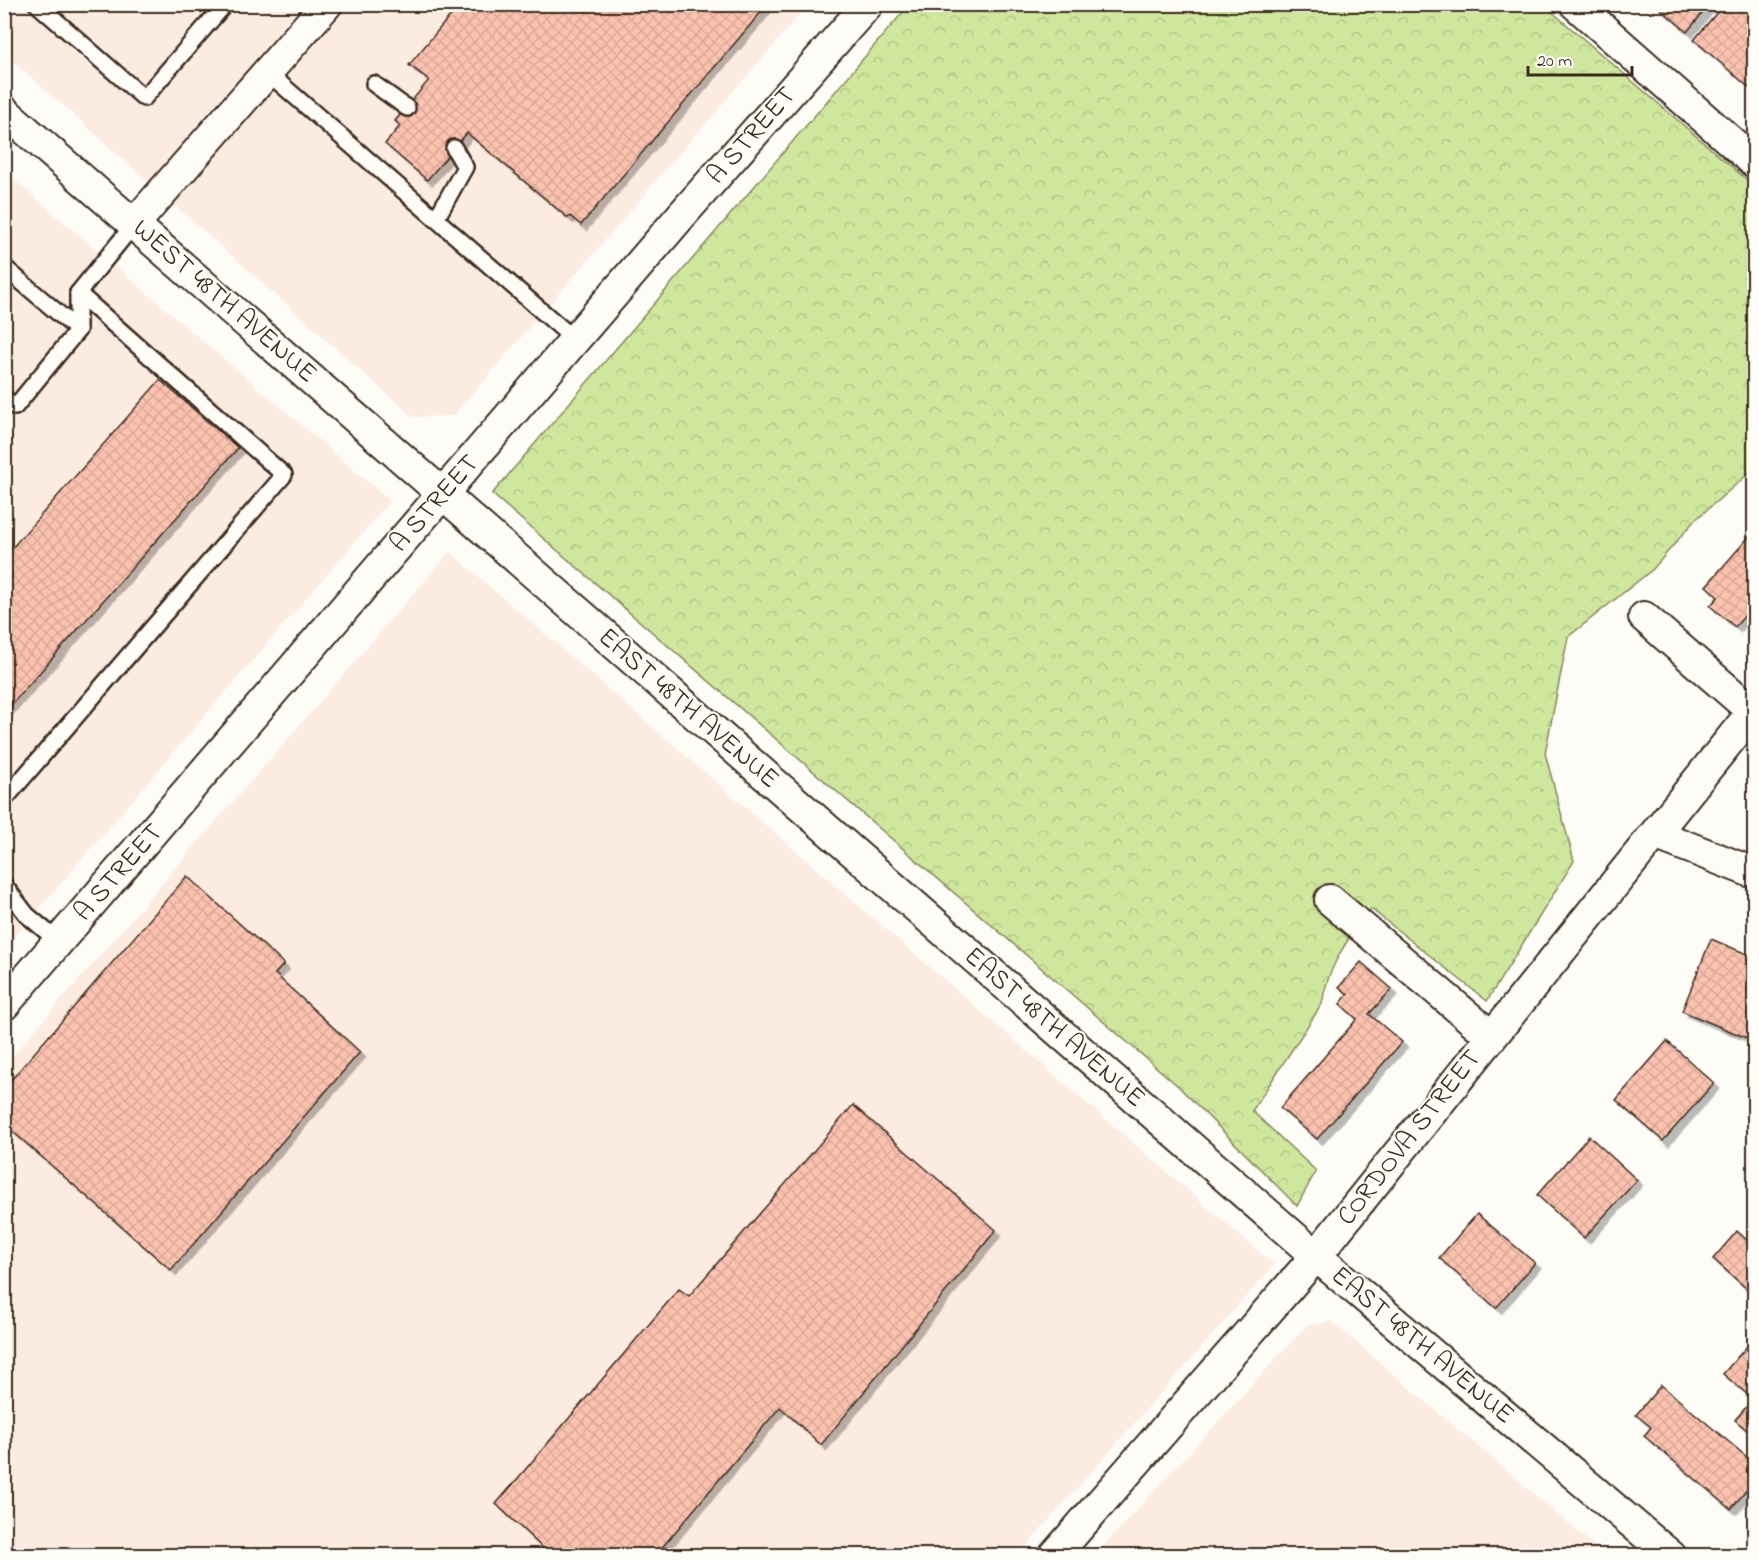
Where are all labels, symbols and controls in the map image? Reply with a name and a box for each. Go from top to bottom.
scale bar [1528,39,1632,77]
text: 20 m [1537,49,1572,75]
street label: A STREET [698,78,806,194]
street label: WEST 48TH AVENUE [123,211,325,393]
street label: A STREET [381,446,489,562]
street label: EAST 48TH AVENUE [589,619,787,799]
street label: A STREET [65,815,173,931]
street label: EAST 48TH AVENUE [955,938,1153,1118]
street label: CORDOVA STREET [1329,1041,1491,1235]
street label: EAST 48TH AVENUE [1322,1257,1522,1435]

